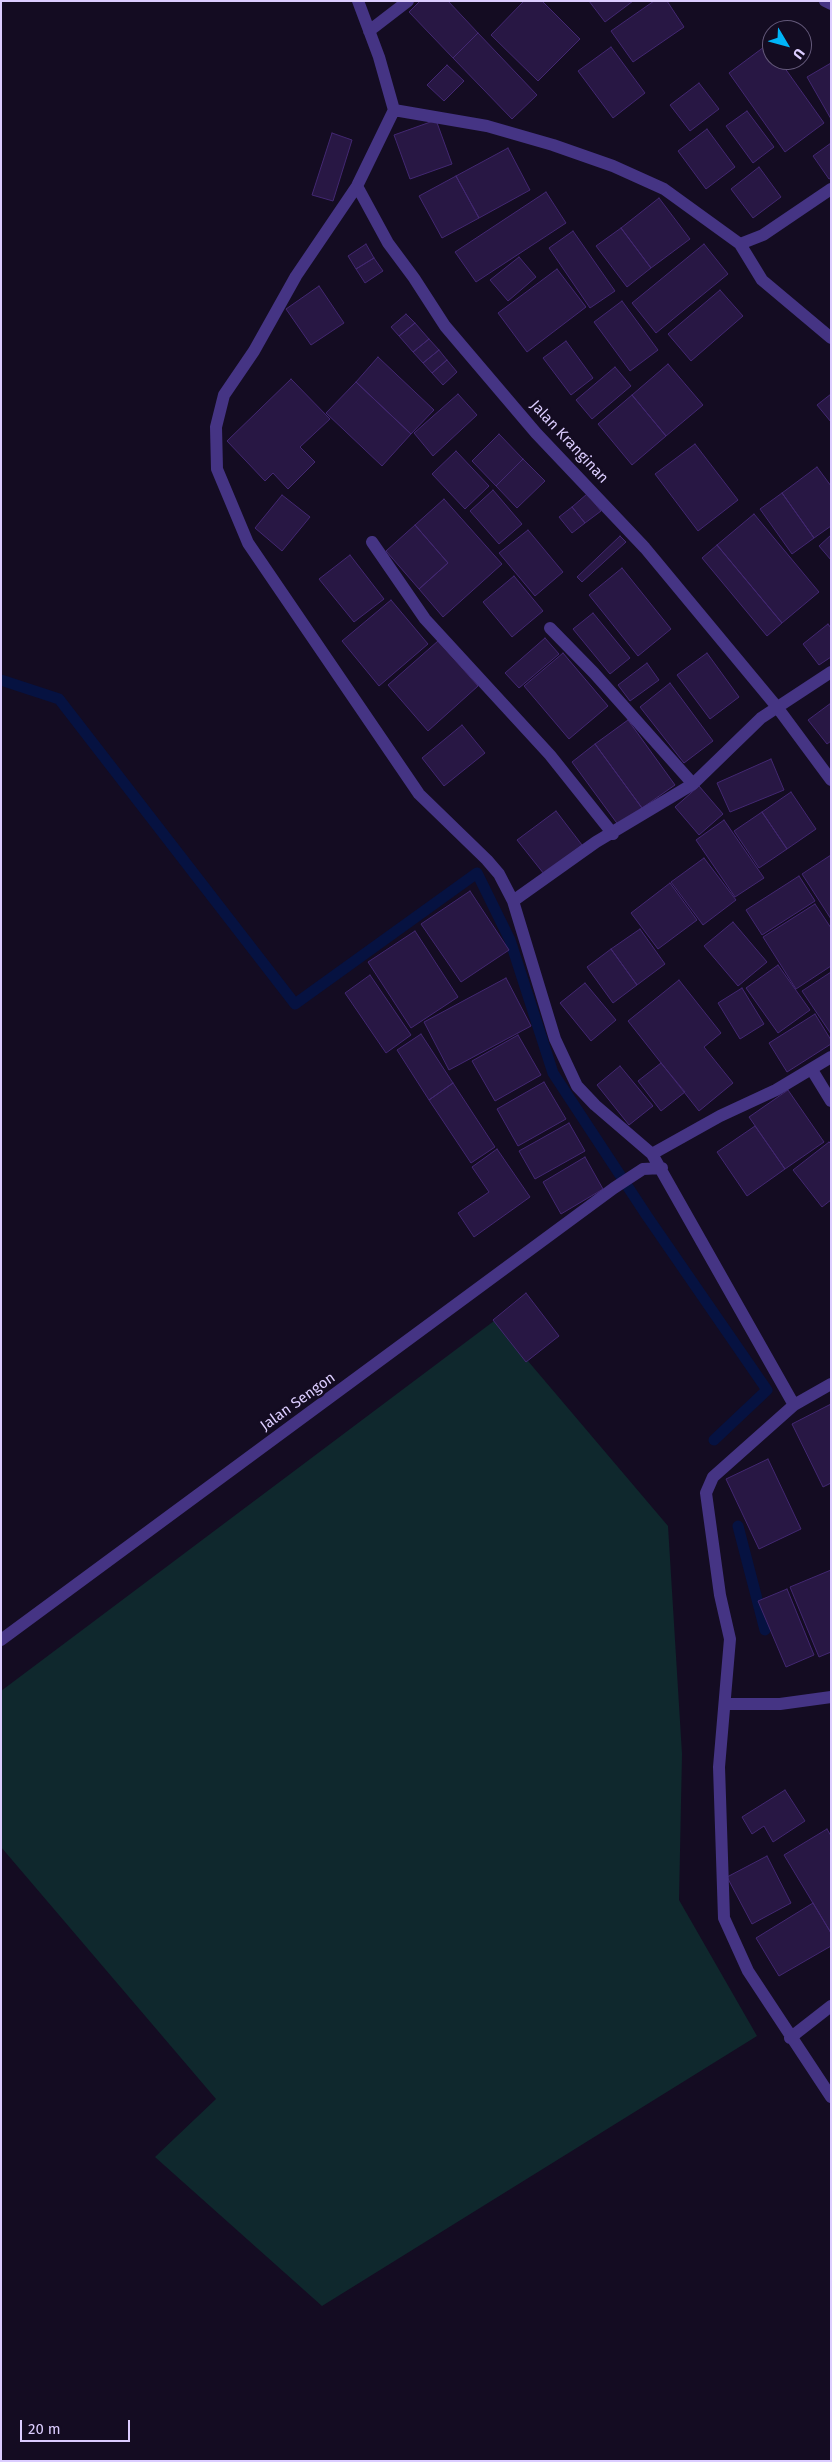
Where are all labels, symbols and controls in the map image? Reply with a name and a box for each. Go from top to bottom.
north arrow [762,20,812,70]
text: U [789,45,808,62]
street label: Jalan Kranginan [526,397,612,487]
street label: Jalan Sengon [257,1369,339,1435]
scale bar [22,2410,132,2442]
text: 20 m [28,2420,61,2438]

